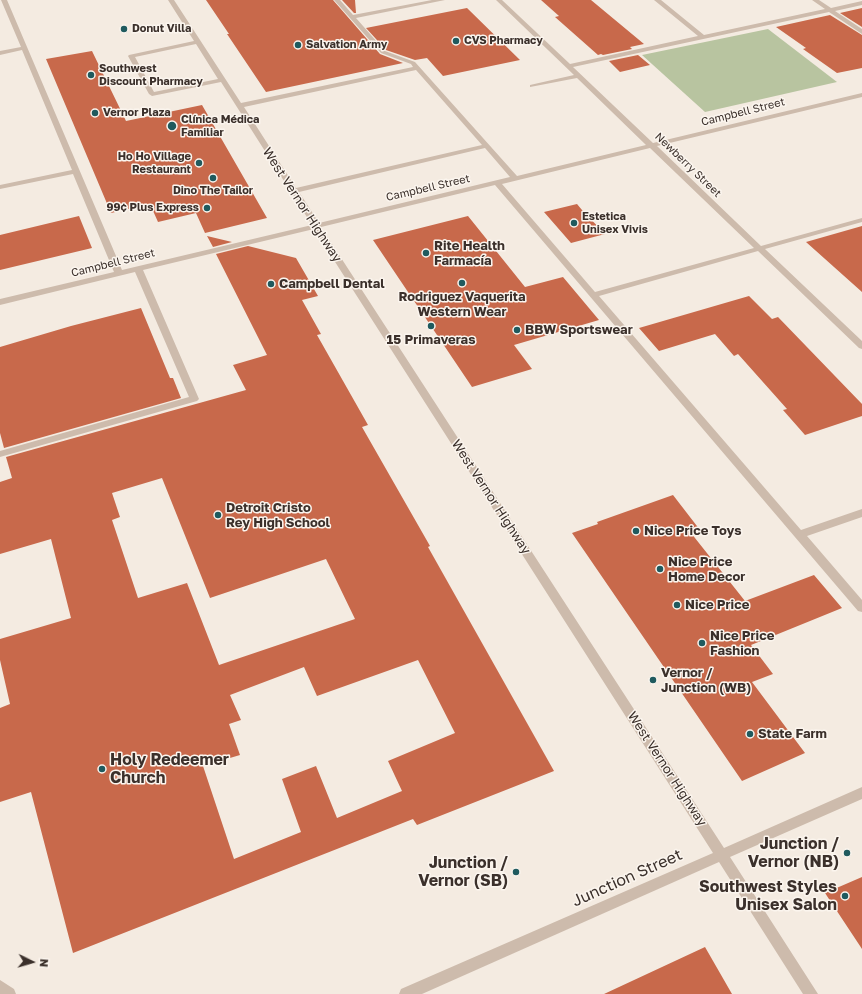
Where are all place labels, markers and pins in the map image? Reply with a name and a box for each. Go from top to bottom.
place label: Donut Villa [132,22,191,36]
marker: Donut Villa [119,24,129,34]
place label: CVS Pharmacy [464,34,543,48]
marker: CVS Pharmacy [451,36,461,46]
place label: Salvation Army [306,38,387,52]
marker: Salvation Army [293,40,303,50]
place label: Southwest Discount Pharmacy [99,62,203,88]
marker: Southwest Discount Pharmacy [86,70,96,80]
place label: Vernor Plaza [103,106,171,120]
marker: Vernor Plaza [90,108,100,118]
place label: Clínica Médica Familiar [181,113,259,139]
marker: Clínica Médica Familiar [166,120,178,132]
place label: Ho Ho Village Restaurant [118,150,191,176]
marker: Ho Ho Village Restaurant [194,158,204,168]
marker: Dino The Tailor [208,173,218,183]
place label: Dino The Tailor [173,184,253,198]
place label: 99¢ Plus Express [107,201,199,215]
marker: 99¢ Plus Express [202,203,212,213]
place label: Estetica Unisex Vivis [582,210,648,236]
marker: Estetica Unisex Vivis [569,218,579,228]
place label: Rite Health Farmacía [434,238,505,269]
marker: Rite Health Farmacía [421,248,431,258]
place label: Campbell Dental [279,276,385,292]
marker: Rodriguez Vaquerita Western Wear [457,278,467,288]
marker: Campbell Dental [266,279,276,289]
place label: Rodriguez Vaquerita Western Wear [398,289,526,320]
marker: 15 Primaveras [426,321,436,331]
place label: BBW Sportswear [525,322,633,338]
marker: BBW Sportswear [512,325,522,335]
place label: 15 Primaveras [387,332,475,348]
place label: Detroit Cristo Rey High School [226,500,330,531]
marker: Detroit Cristo Rey High School [213,510,223,520]
place label: Nice Price Toys [644,523,741,539]
marker: Nice Price Toys [631,526,641,536]
place label: Nice Price Home Decor [668,554,745,585]
marker: Nice Price Home Decor [655,564,665,574]
place label: Nice Price [685,597,749,613]
marker: Nice Price [672,600,682,610]
place label: Nice Price Fashion [710,628,774,659]
marker: Nice Price Fashion [697,638,707,648]
place label: Vernor / Junction (WB) [661,665,751,696]
marker: Vernor / Junction (WB) [648,675,658,685]
place label: State Farm [758,726,827,742]
marker: State Farm [745,729,755,739]
place label: Holy Redeemer Church [110,750,229,788]
marker: Holy Redeemer Church [97,764,107,774]
place label: Junction / Vernor (NB) [748,834,839,872]
marker: Junction / Vernor (NB) [842,848,852,858]
place label: Junction / Vernor (SB) [418,853,508,891]
marker: Junction / Vernor (SB) [511,867,521,877]
place label: Southwest Styles Unisex Salon [699,877,837,915]
marker: Southwest Styles Unisex Salon [840,891,850,901]

